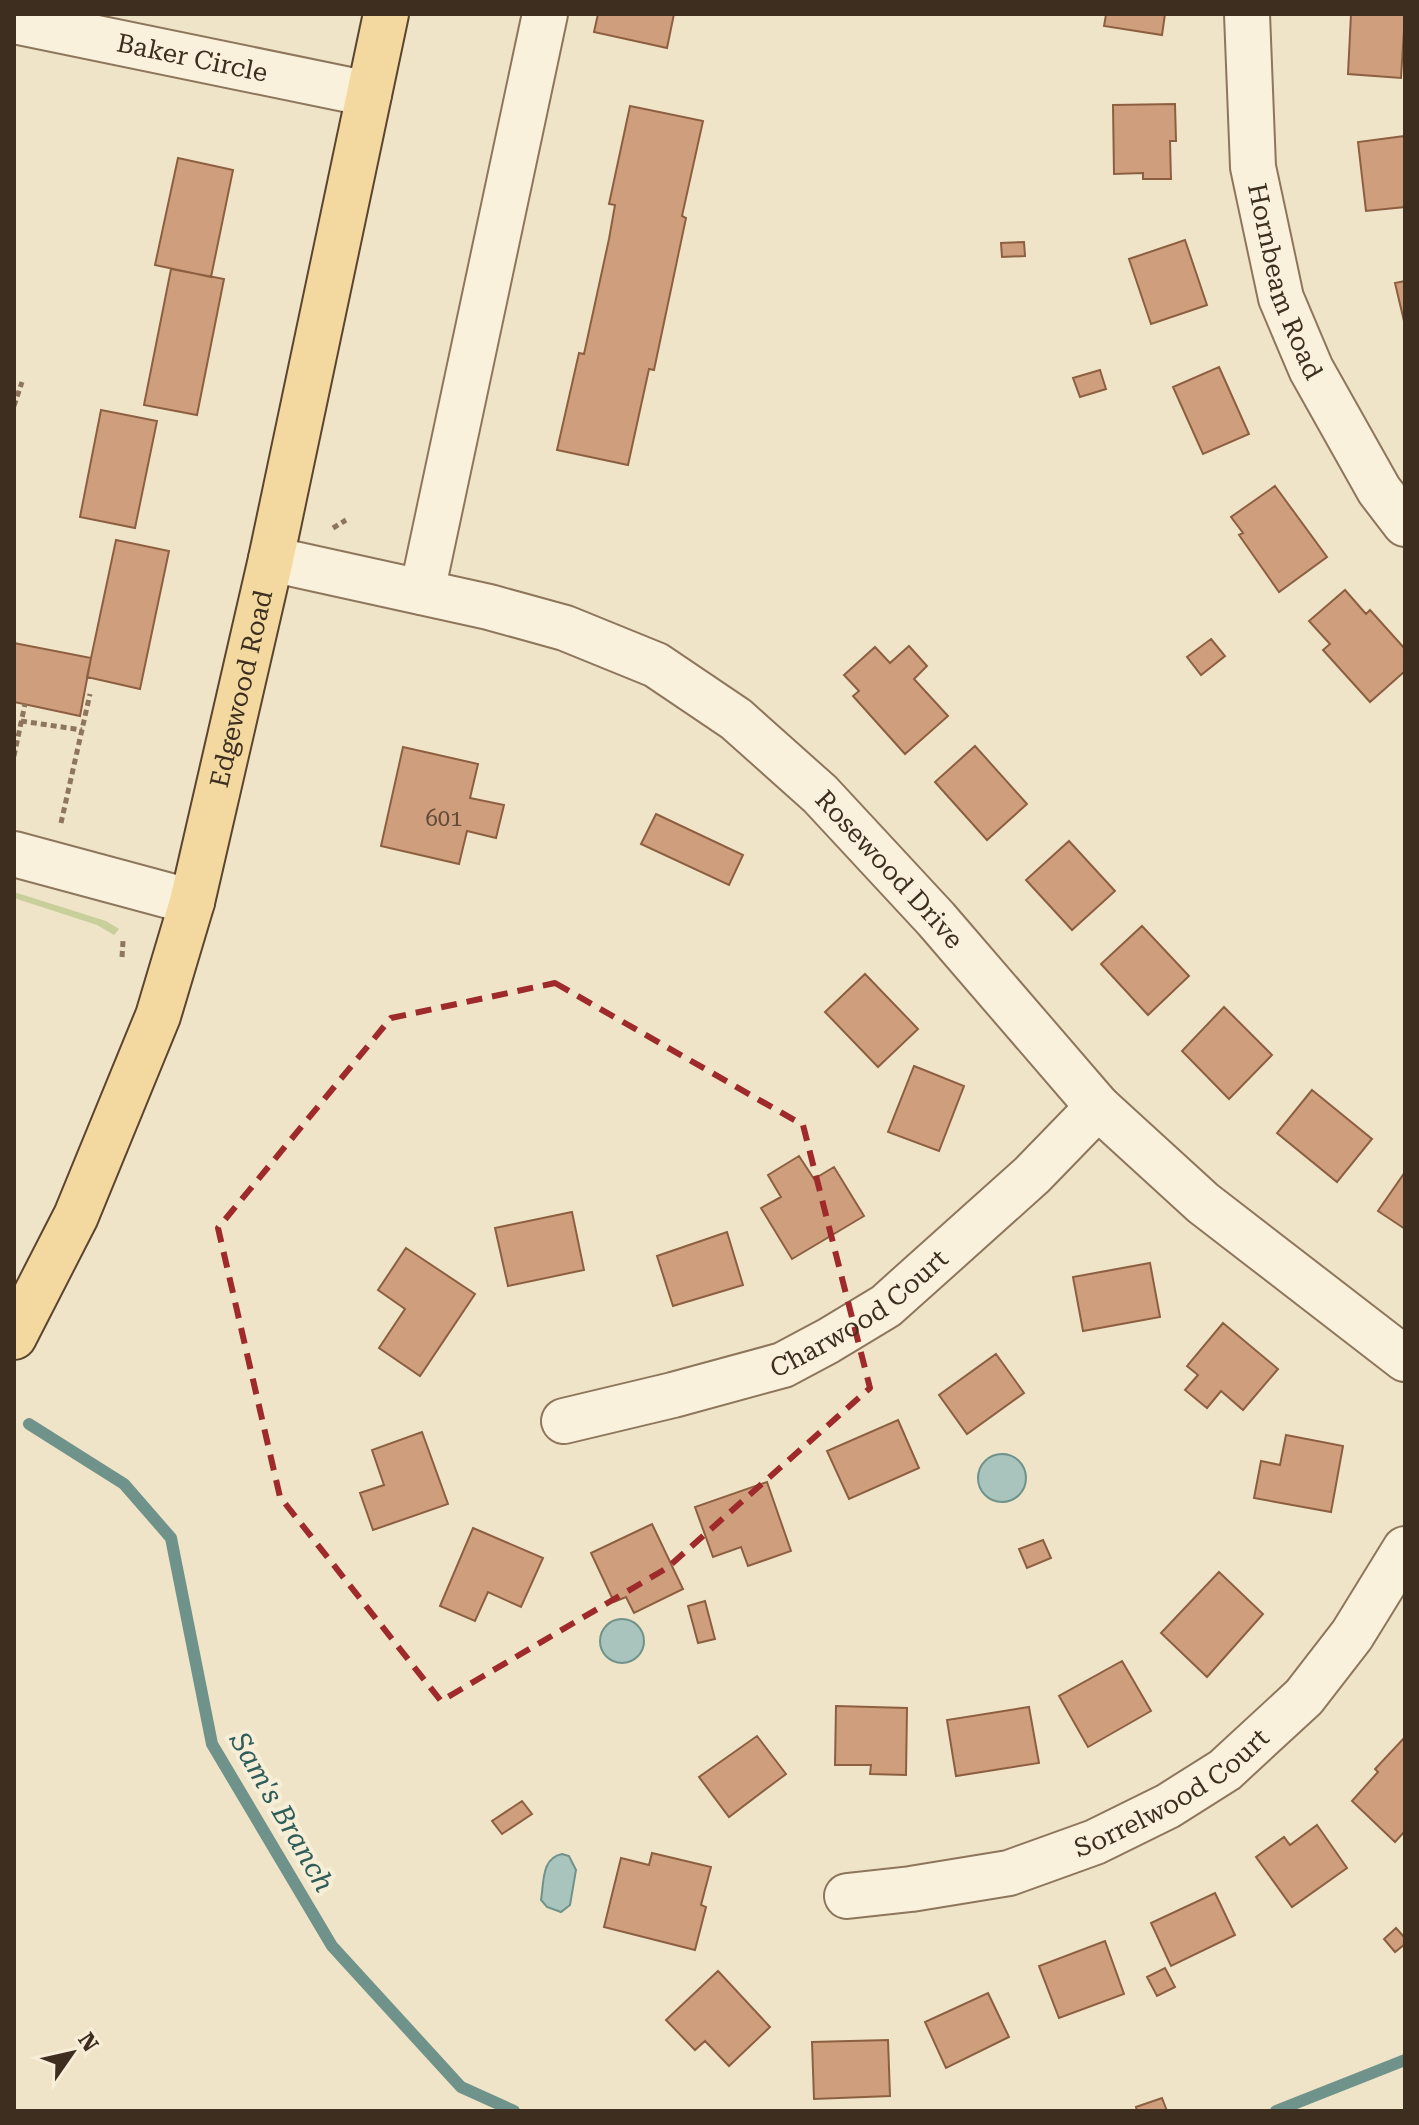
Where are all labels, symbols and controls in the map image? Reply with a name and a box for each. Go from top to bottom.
street label: Baker Circle [114,28,270,88]
street label: Hornbeam Road [1242,181,1329,385]
street label: Edgewood Road [204,587,278,790]
street label: Rosewood Drive [809,784,970,955]
house number: 601 [426,806,462,831]
street label: Charwood Court [767,1243,954,1383]
street label: Sorrelwood Court [1070,1722,1275,1863]
water label: Sam's Branch [222,1725,341,1898]
north arrow [32,2013,112,2093]
text: N [73,2028,103,2056]

